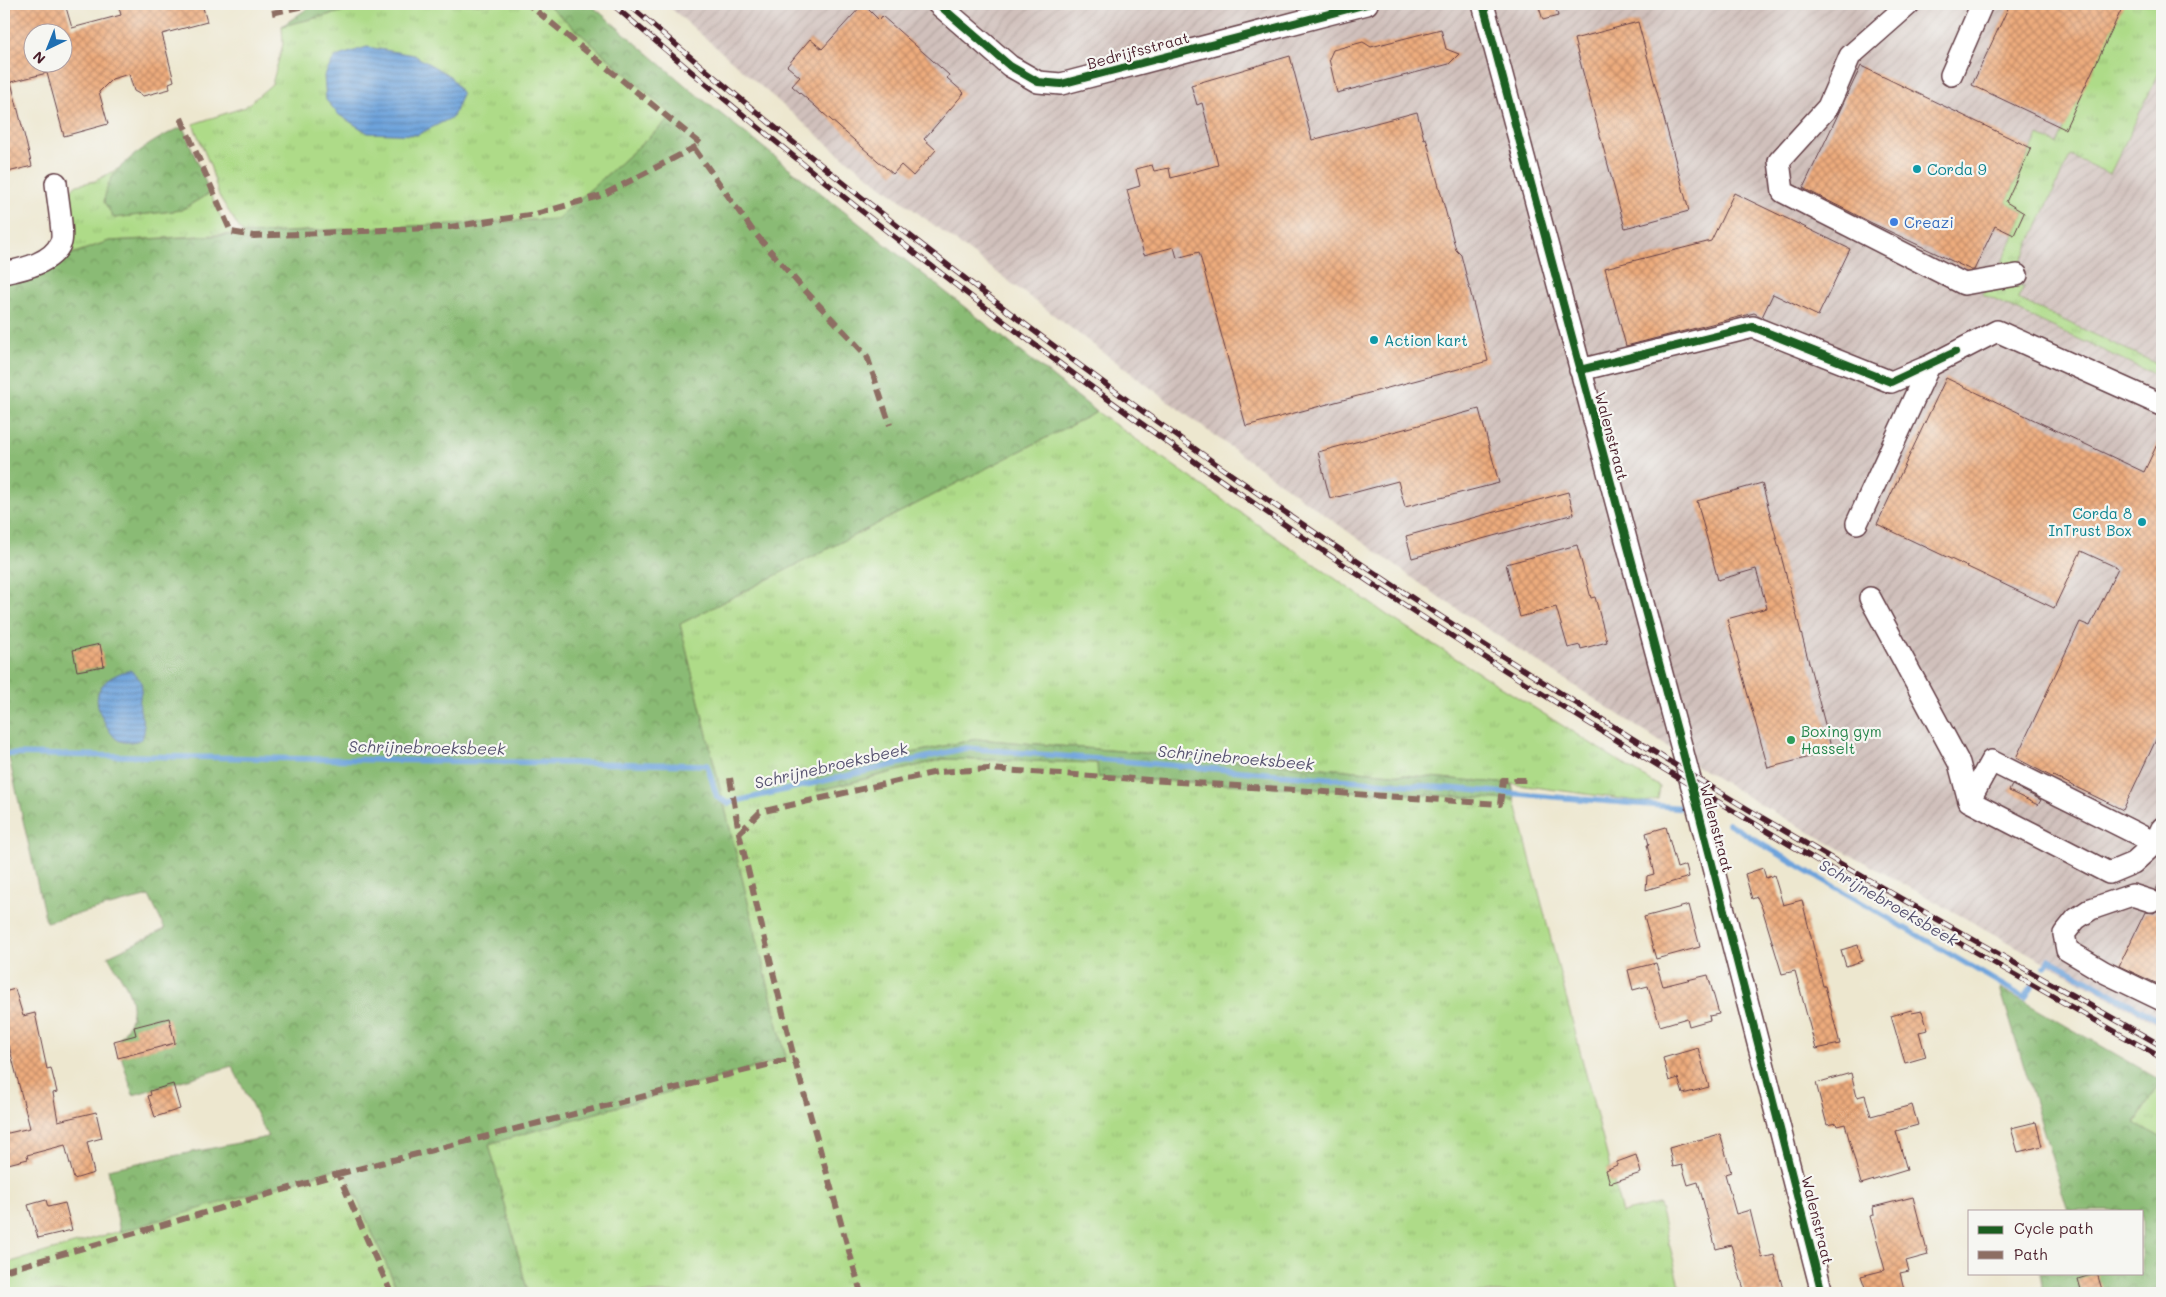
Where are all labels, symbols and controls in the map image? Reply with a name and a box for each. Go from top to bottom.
north arrow [22,22,72,72]
street label: Bedrijfsstraat [1085,27,1191,73]
text: N [28,47,49,68]
place label: Corda 9 [1927,159,1987,179]
marker: Corda 9 [1911,163,1923,175]
place label: Creazi [1904,212,1954,232]
marker: Creazi [1888,216,1900,228]
place label: Action kart [1384,330,1468,350]
marker: Action kart [1368,334,1380,346]
street label: Walenstraat [1591,390,1633,482]
place label: Corda 8 InTrust Box [2048,503,2132,540]
marker: Corda 8 InTrust Box [2136,516,2148,528]
place label: Boxing gym Hasselt [1801,721,1882,758]
marker: Boxing gym Hasselt [1785,734,1797,746]
water label: Schrijnebroeksbeek [348,735,506,759]
water label: Schrijnebroeksbeek [752,737,910,793]
water label: Schrijnebroeksbeek [1157,740,1316,774]
street label: Walenstraat [1696,782,1738,874]
water label: Schrijnebroeksbeek [1816,854,1963,951]
street label: Walenstraat [1797,1174,1839,1266]
legend [1968,1210,2144,1274]
text: Cycle path [2014,1218,2093,1238]
text: Path [2014,1244,2048,1264]

